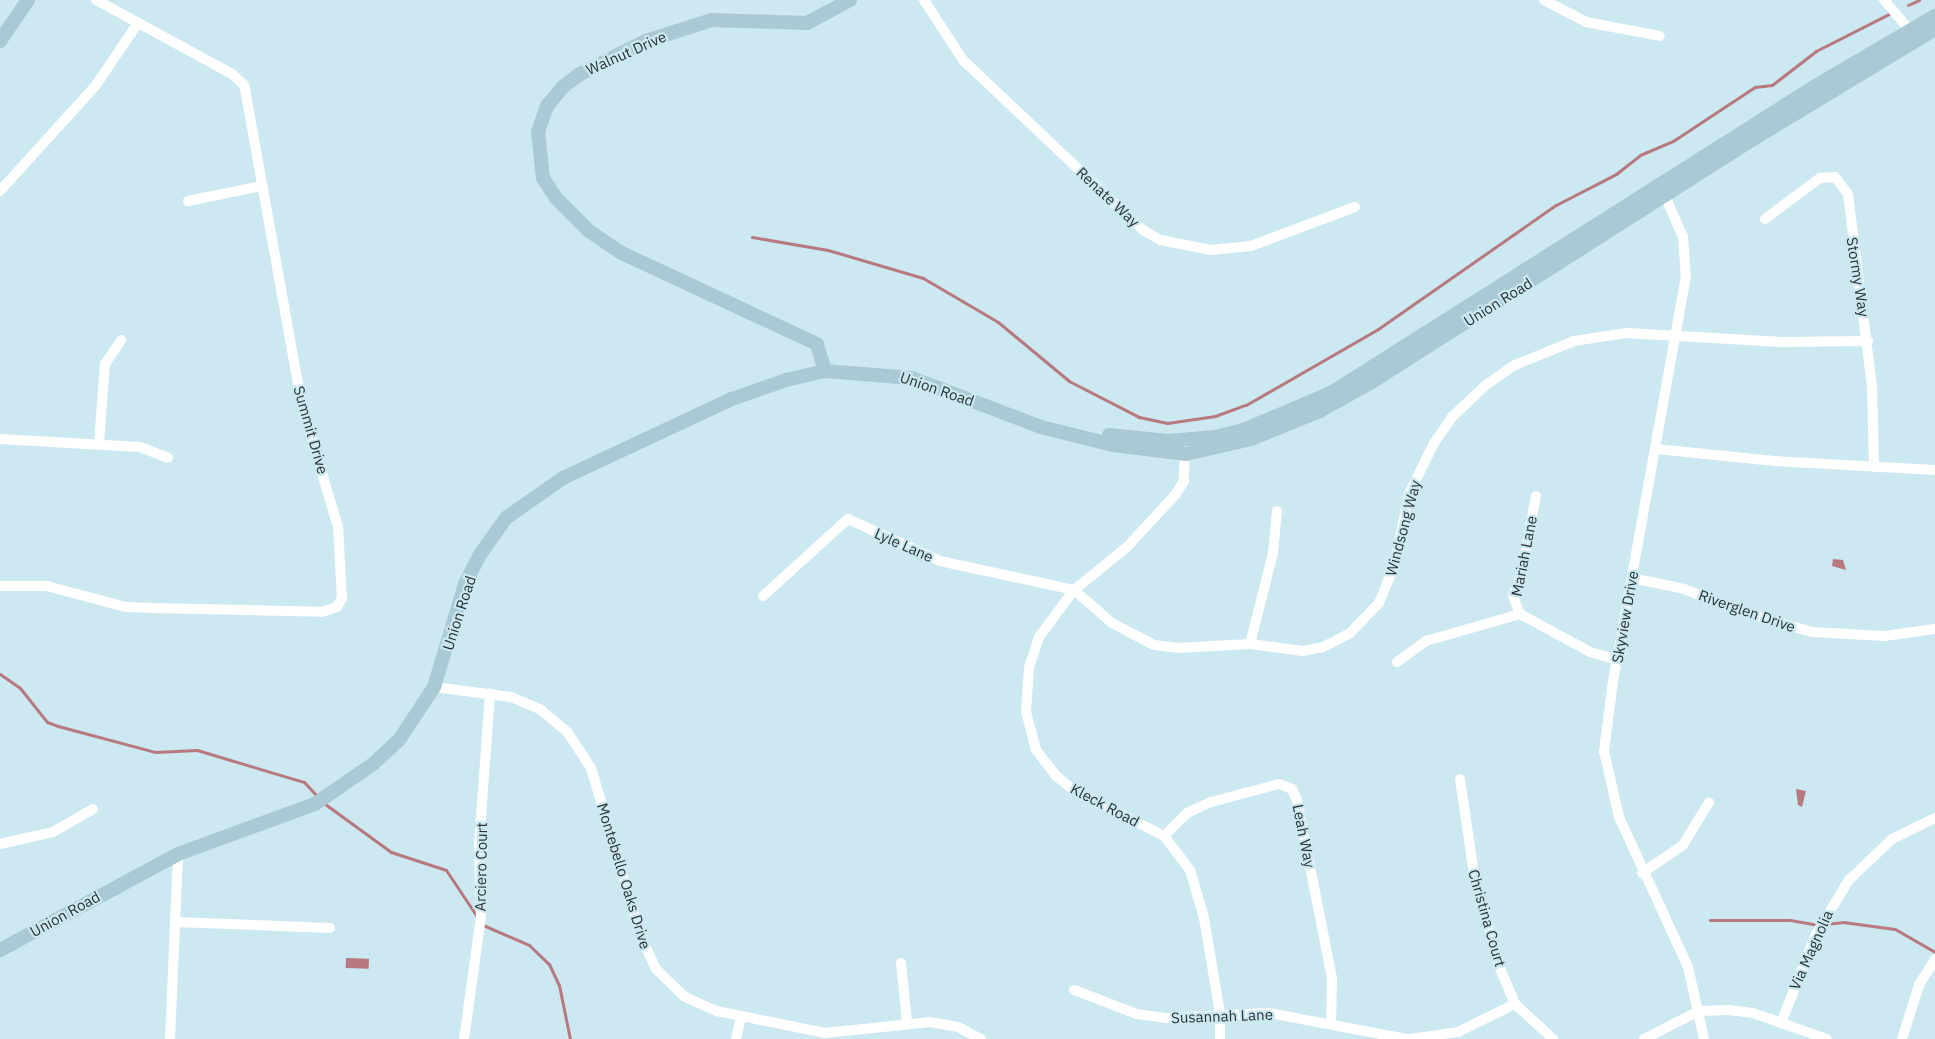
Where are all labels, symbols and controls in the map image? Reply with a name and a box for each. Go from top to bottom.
street label: Walnut Drive [583,27,669,79]
street label: Renate Way [1073,163,1143,231]
street label: Stormy Way [1843,236,1873,318]
street label: Union Road [1460,274,1536,330]
street label: Union Road [897,368,977,410]
street label: Summit Drive [290,384,332,476]
street label: Windsong Way [1382,478,1424,578]
street label: Mariah Lane [1507,514,1541,598]
street label: Lyle Lane [872,524,936,566]
street label: Skyview Drive [1608,570,1642,664]
street label: Union Road [438,573,480,653]
street label: Riverglen Drive [1696,586,1798,636]
street label: Kleck Road [1068,779,1142,831]
street label: Montebello Oaks Drive [593,801,655,951]
street label: Leah Way [1289,803,1319,869]
street label: Arciero Court [471,822,491,912]
street label: Christina Court [1465,867,1509,969]
street label: Union Road [27,887,103,941]
street label: Via Magnolia [1785,907,1837,993]
street label: Susannah Lane [1171,1005,1273,1027]

